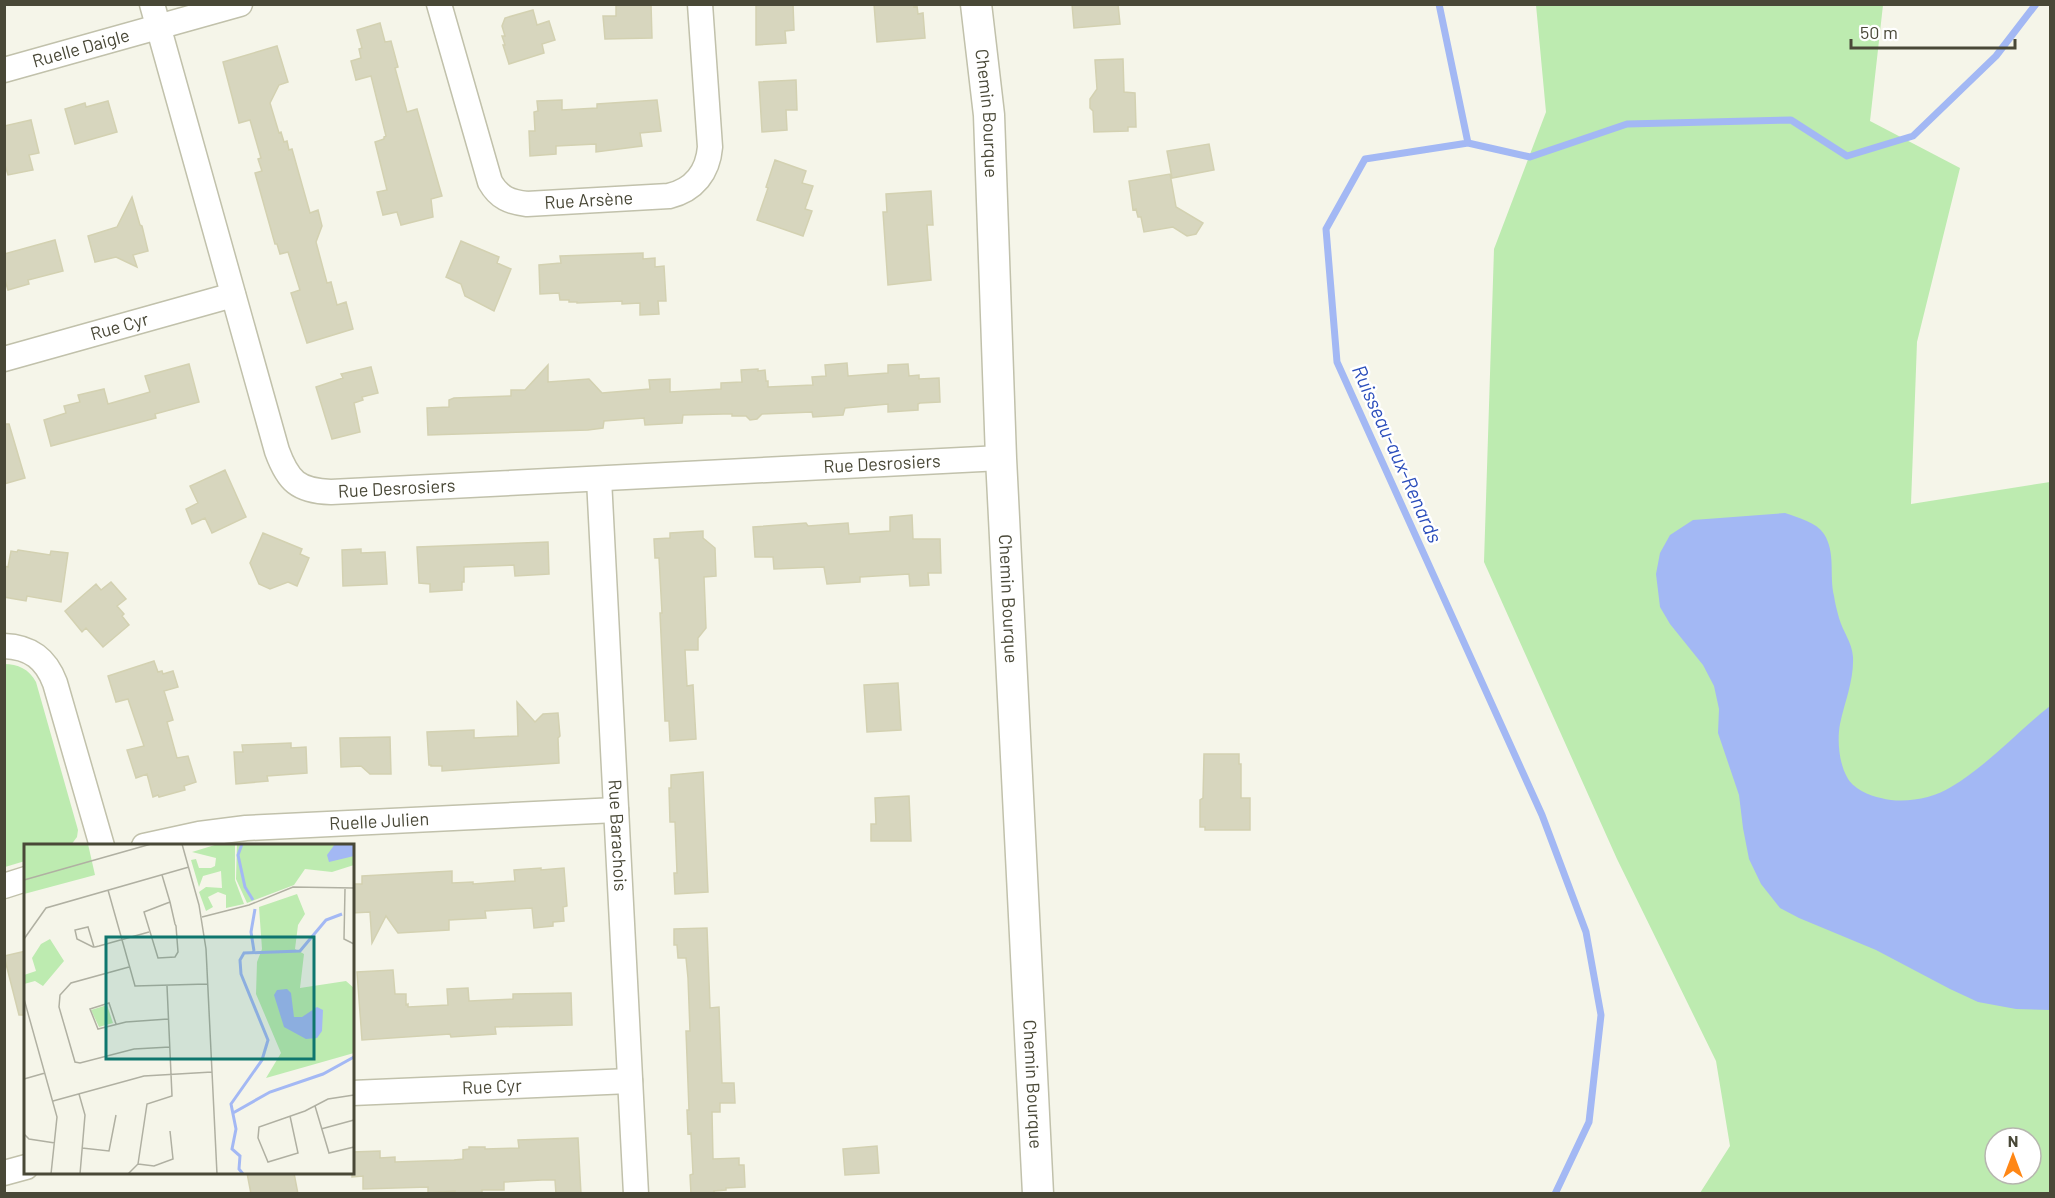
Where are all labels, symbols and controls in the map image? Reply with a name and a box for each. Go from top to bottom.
scale bar [1851,12,2014,50]
text: 50 m [1860,21,1898,43]
street label: Ruelle Daigle [30,23,132,72]
street label: Chemin Bourque [971,48,1003,178]
street label: Rue Arsène [544,186,634,213]
street label: Rue Cyr [88,307,151,344]
water label: Ruisseau-aux-Renards [1348,361,1448,546]
street label: Rue Desrosiers [823,449,941,477]
street label: Rue Desrosiers [337,474,456,502]
street label: Chemin Bourque [995,534,1023,664]
street label: Rue Barachois [605,779,632,892]
street label: Ruelle Julien [329,807,430,834]
inset map [24,844,354,1174]
street label: Chemin Bourque [1019,1019,1048,1149]
street label: Rue Cyr [462,1074,523,1098]
north arrow [1983,1126,2043,1186]
text: N [2008,1131,2018,1150]

